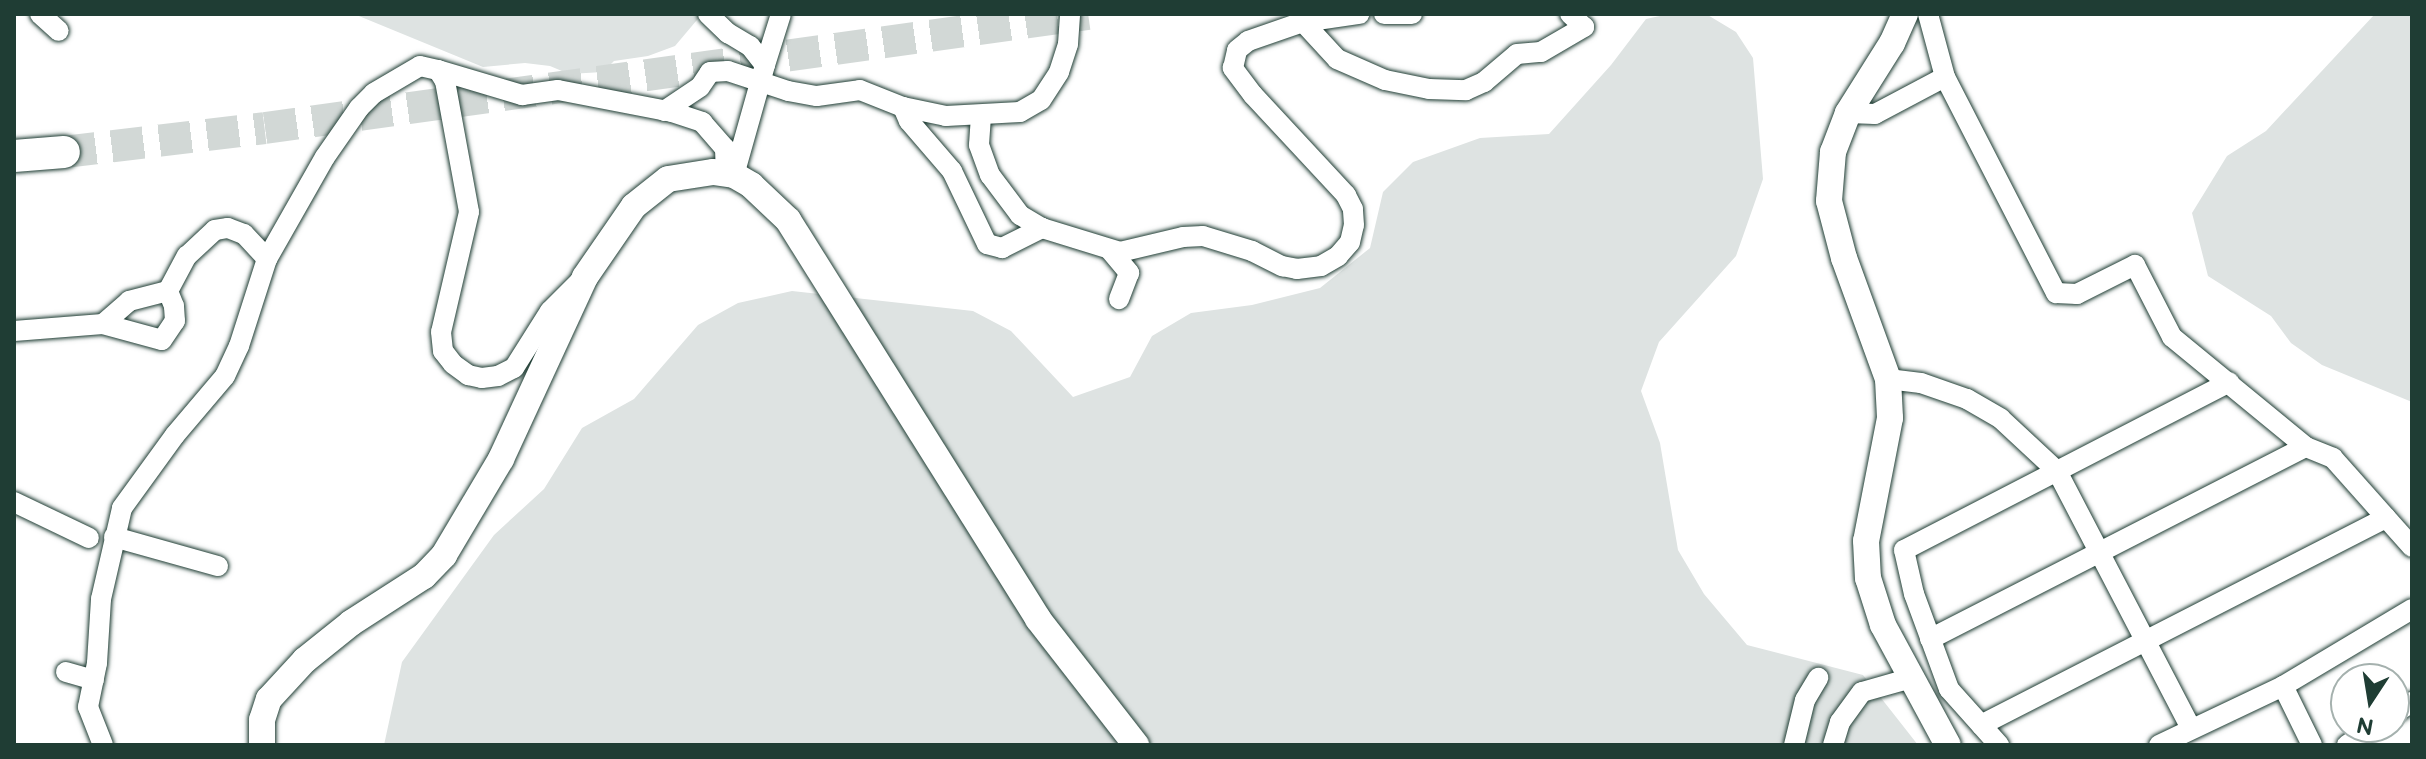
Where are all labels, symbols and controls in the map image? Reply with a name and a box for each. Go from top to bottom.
north arrow [2330,663,2410,743]
text: N [2354,710,2376,740]

